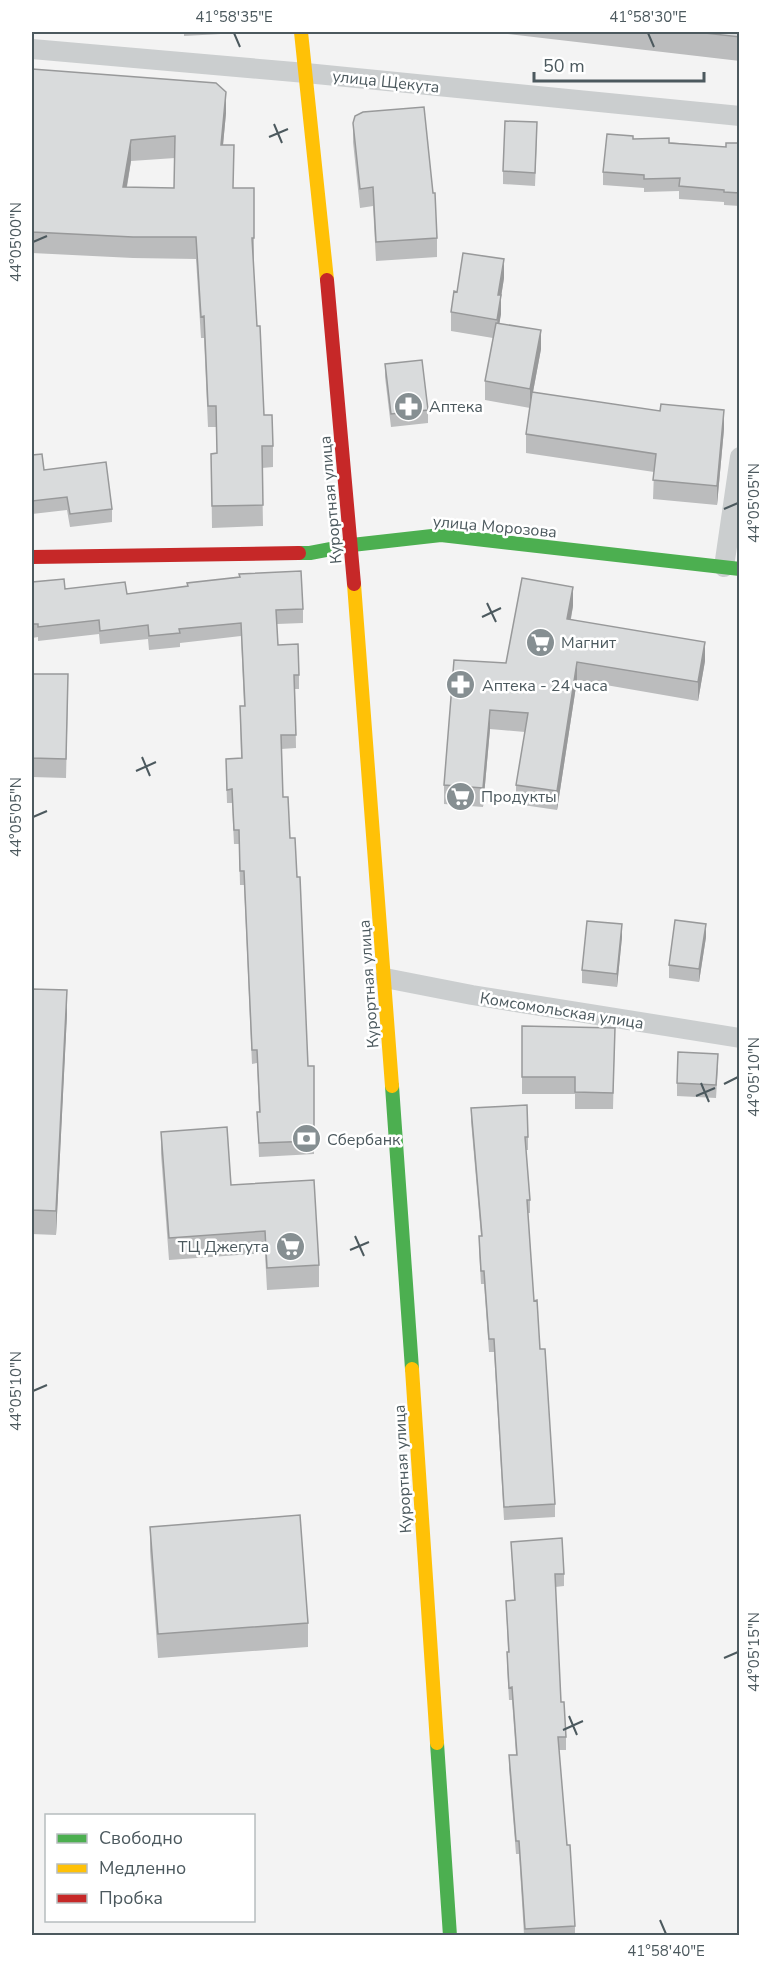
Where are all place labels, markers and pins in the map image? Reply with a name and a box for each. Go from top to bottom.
pharmacy icon: Аптека [392,390,424,422]
place label: Аптека [429,396,483,418]
supermarket icon: Магнит [524,626,556,658]
place label: Магнит [561,632,617,654]
pharmacy icon: Аптека - 24 часа [445,669,477,701]
place label: Аптека - 24 часа [482,675,608,697]
supermarket icon: Продукты [444,780,476,812]
place label: Продукты [481,786,557,808]
bank icon: Сбербанк [290,1123,322,1155]
place label: Сбербанк [327,1129,401,1151]
supermarket icon: ТЦ Джегута [274,1230,306,1262]
place label: ТЦ Джегута [178,1236,269,1258]

